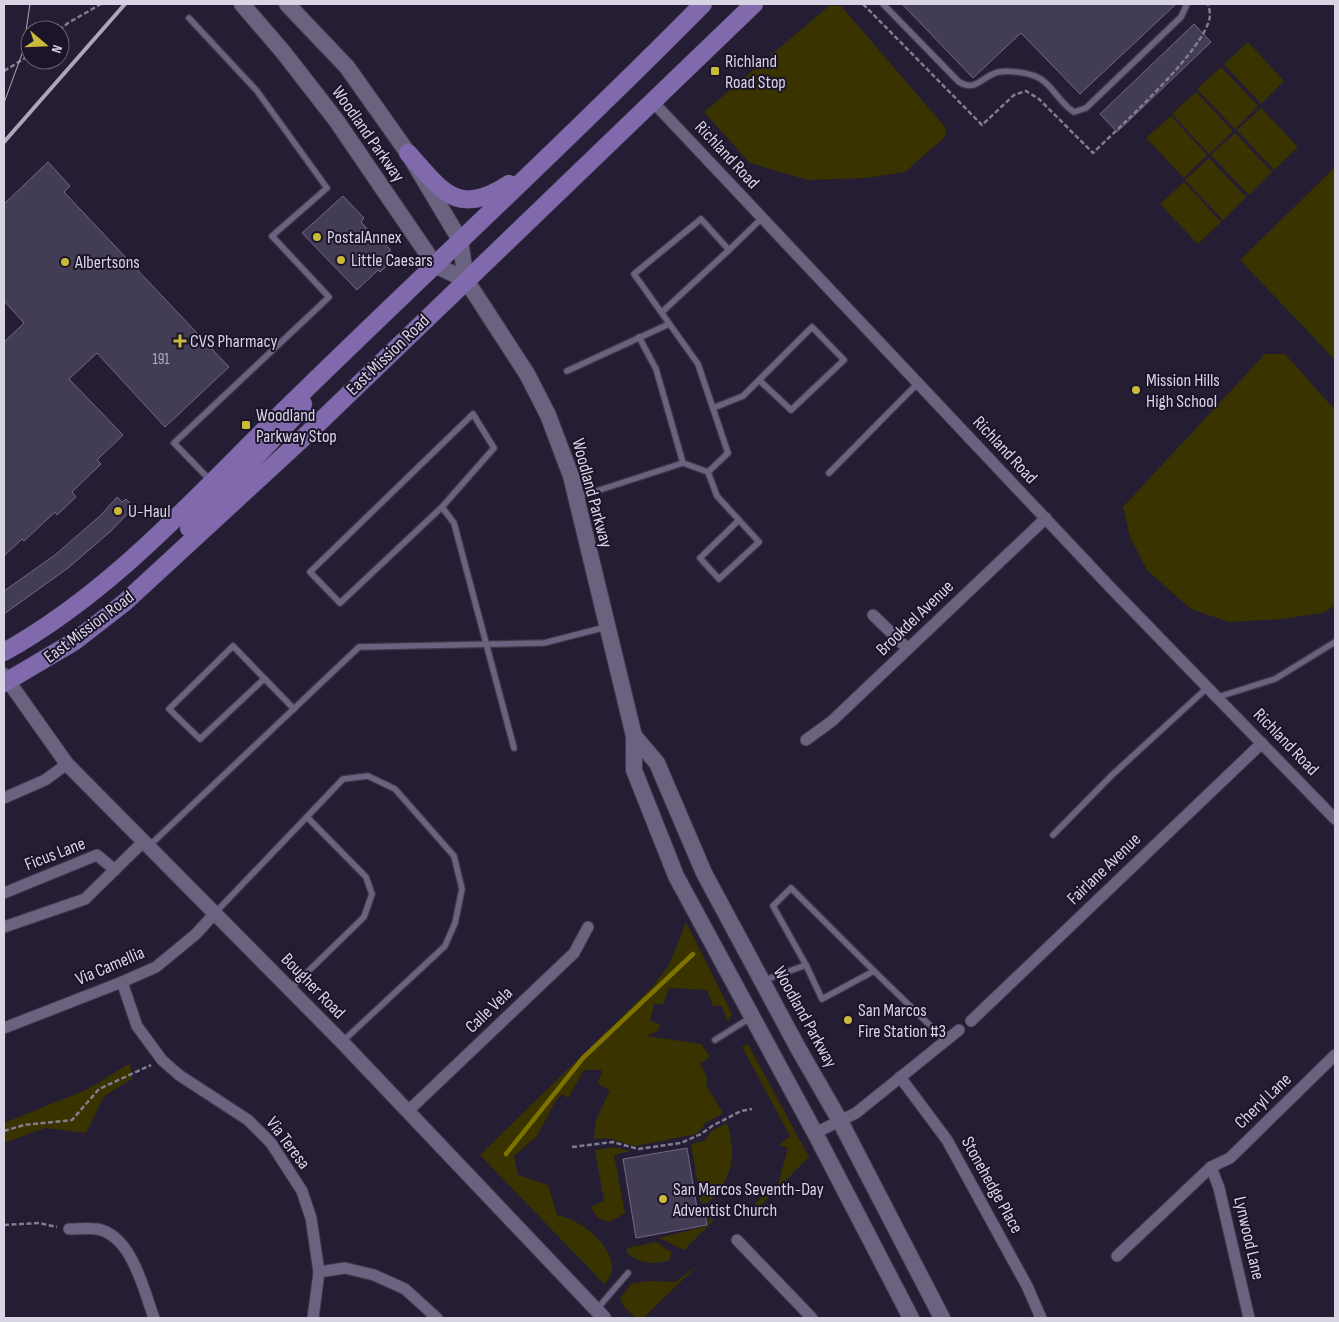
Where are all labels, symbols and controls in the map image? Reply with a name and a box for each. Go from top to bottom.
north arrow [20,20,70,70]
text: N [48,43,66,55]
place label: Richland Road Stop [725,51,786,93]
marker: Richland Road Stop [709,65,721,77]
street label: Woodland Parkway [327,82,409,186]
street label: Richland Road [690,117,764,193]
place label: PostalAnnex [327,227,402,248]
marker: PostalAnnex [311,231,323,243]
place label: Little Caesars [351,250,433,271]
place label: Albertsons [74,252,140,273]
marker: Little Caesars [335,254,347,266]
marker: Albertsons [59,256,71,268]
street label: East Mission Road [342,310,434,400]
place label: CVS Pharmacy [190,331,277,352]
marker: CVS Pharmacy [174,335,186,347]
house number: 191 [152,350,170,369]
place label: Mission Hills High School [1146,370,1220,412]
marker: Mission Hills High School [1130,384,1142,396]
place label: Woodland Parkway Stop [256,405,337,447]
street label: Richland Road [968,412,1042,488]
marker: Woodland Parkway Stop [240,419,252,431]
street label: Woodland Parkway [567,436,617,550]
place label: U-Haul [128,501,170,522]
marker: U-Haul [112,505,124,517]
street label: Brookdel Avenue [872,576,958,660]
street label: East Mission Road [40,586,138,668]
street label: Richland Road [1249,704,1323,780]
street label: Fairlane Avenue [1063,829,1145,909]
street label: Ficus Lane [22,833,88,875]
street label: Via Camellia [72,942,148,990]
street label: Bougher Road [277,949,349,1023]
street label: Woodland Parkway [769,963,841,1071]
street label: Calle Vela [461,983,517,1037]
place label: San Marcos Fire Station #3 [858,1000,946,1042]
marker: San Marcos Fire Station #3 [842,1014,854,1026]
street label: Cheryl Lane [1230,1069,1296,1133]
street label: Via Teresa [262,1113,314,1173]
street label: Stonehedge Place [957,1133,1027,1237]
place label: San Marcos Seventh-Day Adventist Church [672,1179,824,1221]
marker: San Marcos Seventh-Day Adventist Church [657,1193,669,1205]
street label: Lynwood Lane [1229,1194,1269,1282]

